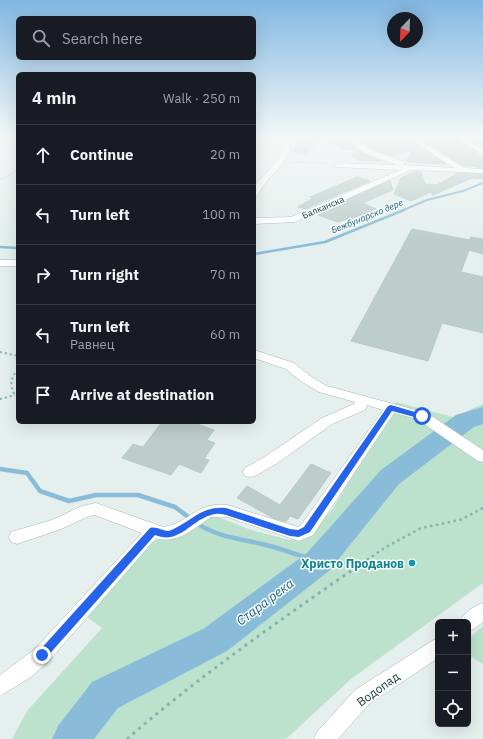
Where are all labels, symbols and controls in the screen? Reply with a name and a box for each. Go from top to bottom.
north arrow [387,12,423,48]
search box [16,16,256,60]
icon: search [30,27,52,49]
text: Search here [62,29,142,48]
text: 4 min [32,87,76,109]
text: Walk · 250 m [163,90,240,107]
icon: ahead [32,144,54,166]
text: Continue [70,145,134,164]
text: 20 m [210,146,240,163]
street label: Балканска [300,193,346,221]
water label: Бежбунарско дере [329,196,405,235]
icon: left [32,204,54,226]
text: Turn left [70,205,130,224]
text: 100 m [202,206,240,223]
icon: right [32,264,54,286]
text: Turn right [70,265,139,284]
text: 70 m [210,266,240,283]
text: Turn left [70,317,130,336]
icon: left [32,324,54,346]
text: 60 m [210,326,240,343]
text: Равнец [70,336,115,353]
icon: arrive [32,384,54,406]
text: Arrive at destination [70,385,214,404]
route start [413,407,431,425]
place label: Христо Проданов [301,556,404,571]
marker: Христо Проданов [407,558,417,568]
water label: Стара река [233,575,297,629]
map controls [435,619,471,727]
button: + [435,619,471,655]
route end [33,646,51,664]
button: − [435,655,471,691]
street label: Водопад [354,668,402,710]
button: locate [435,691,471,727]

